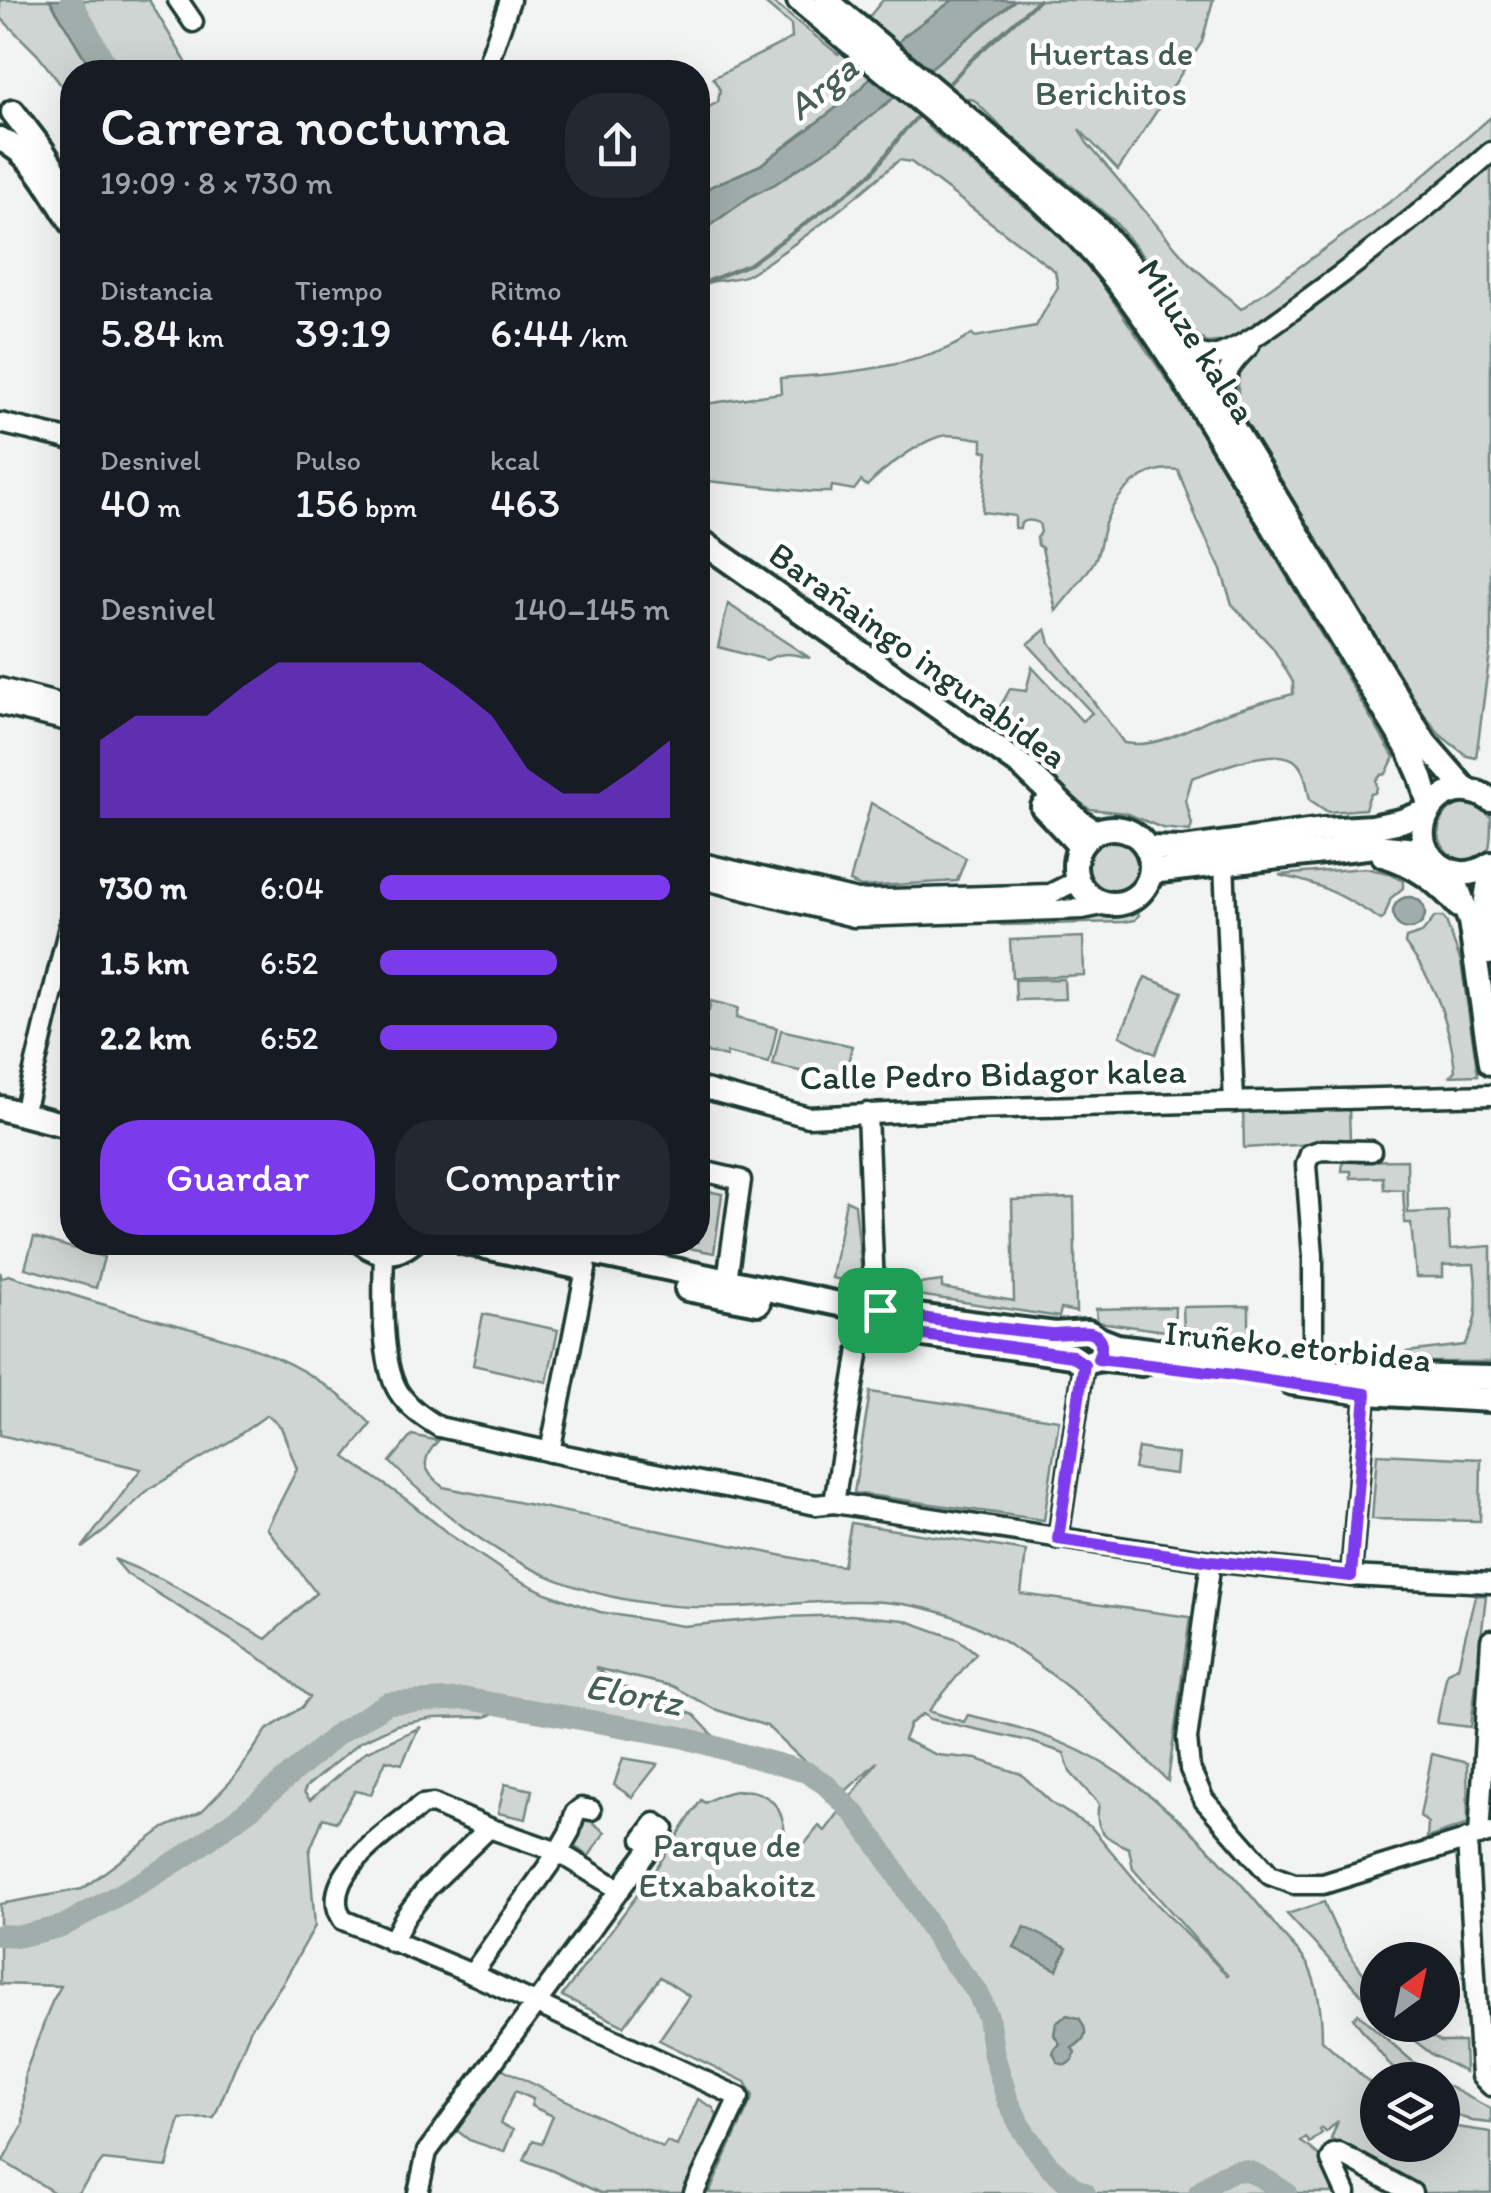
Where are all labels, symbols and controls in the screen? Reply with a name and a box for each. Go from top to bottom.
park label: Huertas de Berichitos [1029,32,1193,114]
water label: Arga [777,44,867,130]
text: Carrera nocturna [100,93,510,159]
button: share [565,93,670,198]
text: 19:09 · 8 × 730 m [100,164,333,202]
street label: Miluze kalea [1128,251,1266,431]
text: Distancia [100,273,213,307]
text: Tiempo [295,273,383,307]
text: Ritmo [490,273,561,307]
text: 5.84 [100,307,181,358]
text: 39:19 [295,307,392,358]
text: 6:44 [490,307,573,358]
text: km [181,320,224,354]
text: /km [573,320,628,354]
text: Desnivel [100,443,201,477]
text: Pulso [295,443,361,477]
text: kcal [490,443,540,477]
text: 40 [100,477,151,528]
text: 156 [295,477,359,528]
text: 463 [490,477,560,528]
text: m [151,490,181,524]
text: bpm [359,490,417,524]
street label: Barañaingo ingurabidea [761,533,1075,777]
text: Desnivel [100,590,215,628]
text: 140–145 m [513,590,670,628]
text: 730 m [100,869,187,907]
text: 6:04 [260,869,324,907]
text: 1.5 km [100,944,189,982]
text: 6:52 [260,944,318,982]
text: 2.2 km [100,1019,191,1057]
text: 6:52 [260,1019,318,1057]
street label: Calle Pedro Bidagor kalea [799,1050,1187,1098]
button: Guardar [100,1120,375,1235]
button: Compartir [395,1120,670,1235]
pin [838,1268,923,1353]
icon: arrive [853,1283,908,1338]
street label: Iruñeko etorbidea [1163,1311,1433,1381]
water label: Elortz [582,1662,689,1726]
park label: Parque de Etxabakoitz [639,1824,815,1906]
north arrow [1360,1942,1460,2042]
map controls [1360,1942,1460,2162]
button: layers [1360,2062,1460,2162]

